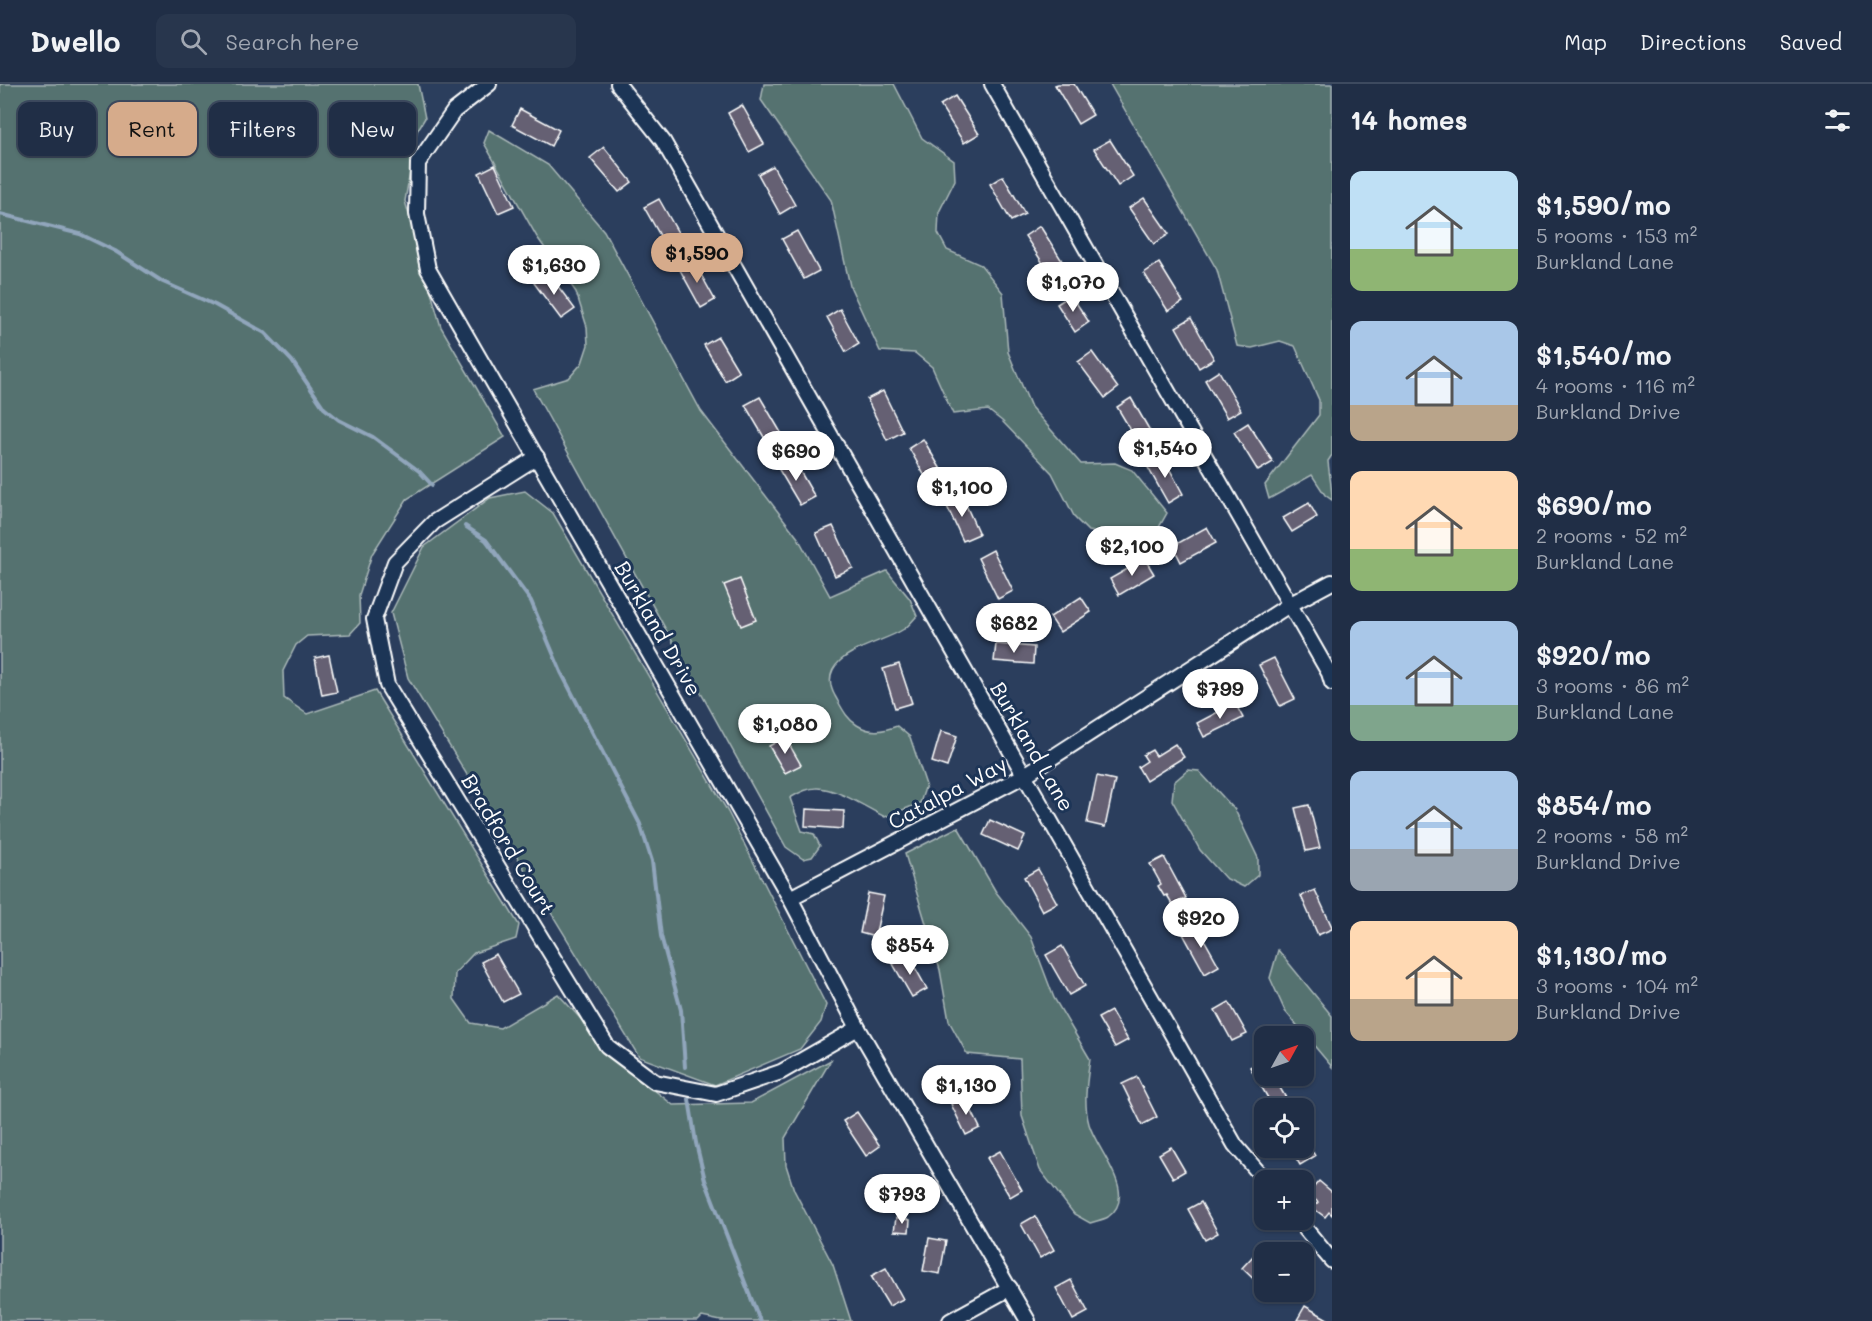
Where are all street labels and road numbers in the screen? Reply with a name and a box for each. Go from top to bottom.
street label: Burkland Drive [609,556,709,700]
street label: Burkland Lane [985,676,1081,816]
street label: Catalpa Way [883,749,1011,835]
street label: Bradford Court [456,769,562,919]

